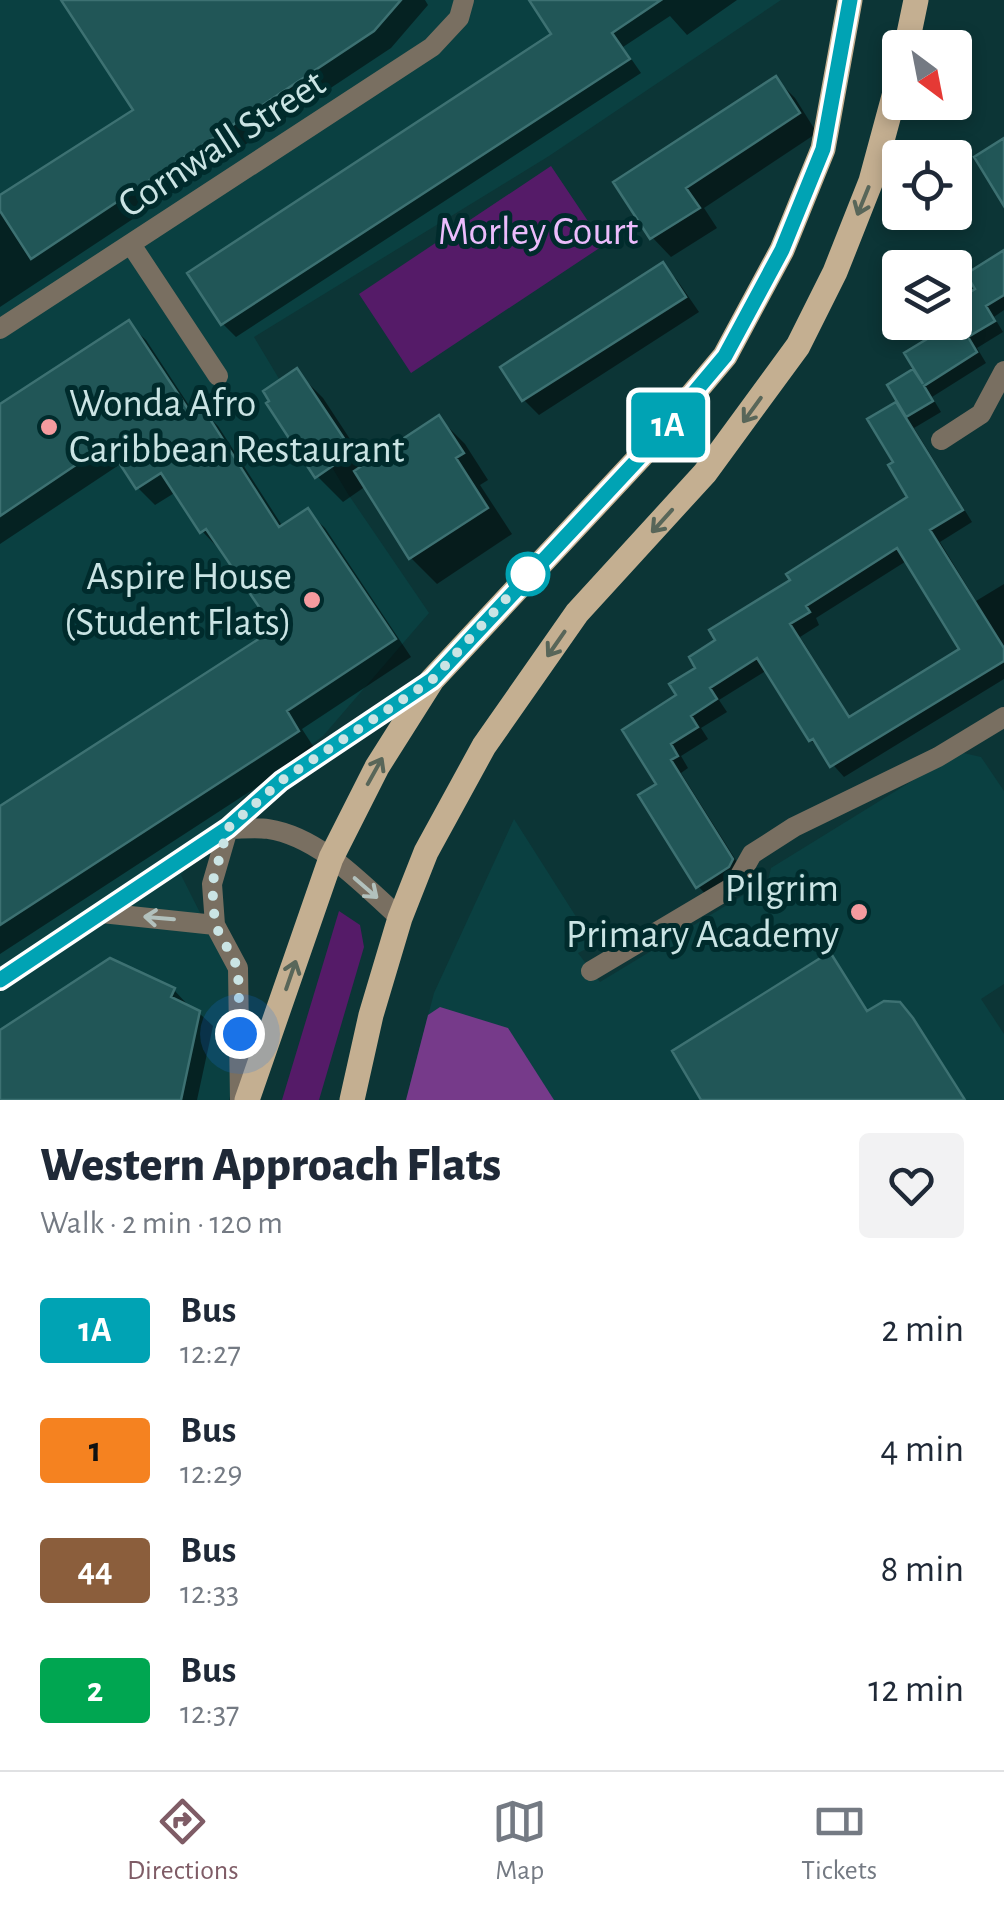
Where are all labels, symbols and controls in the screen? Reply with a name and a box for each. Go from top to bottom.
north arrow [882,30,972,120]
map controls [882,30,972,340]
street label: Cornwall Street [112,62,333,225]
button: locate [882,140,972,230]
one-way arrow [853,185,871,216]
park label: Morley Court [438,212,638,252]
button: layers [882,250,972,340]
place label: Wonda Afro Caribbean Restaurant [69,384,405,470]
line badge: 1A [623,392,713,458]
one-way arrow [741,395,762,423]
text: 1A [651,408,685,443]
marker: Wonda Afro Caribbean Restaurant [38,416,60,438]
one-way arrow [650,508,673,533]
unlabelled marker [507,553,549,595]
place label: Aspire House (Student Flats) [64,557,292,643]
marker: Aspire House (Student Flats) [301,589,323,611]
one-way arrow [546,630,567,657]
one-way arrow [366,757,386,786]
place label: Pilgrim Primary Academy [566,869,839,955]
one-way arrow [352,876,378,898]
marker: Pilgrim Primary Academy [848,901,870,923]
one-way arrow [143,908,175,927]
one-way arrow [283,959,301,991]
your location [215,1009,265,1059]
button: heart [859,1133,964,1238]
text: Western Approach Flats [40,1142,501,1190]
text: Walk · 2 min · 120 m [40,1207,283,1239]
text: Bus [180,1292,236,1330]
text: 2 min [881,1311,964,1349]
text: 1A [78,1313,112,1348]
text: 12:27 [180,1337,241,1369]
text: Bus [180,1412,236,1450]
text: 4 min [880,1431,964,1469]
text: 1 [89,1433,101,1468]
text: 12:29 [180,1457,243,1489]
text: Bus [180,1532,236,1570]
text: 8 min [881,1551,964,1589]
text: 44 [77,1553,113,1588]
text: 12:33 [180,1577,239,1609]
text: Bus [180,1652,236,1690]
text: 12 min [868,1671,964,1709]
text: 2 [87,1673,103,1708]
text: 12:37 [180,1697,239,1729]
tab: Directions [127,1794,239,1888]
tab: Map [492,1794,547,1888]
tab: Tickets [801,1794,877,1888]

